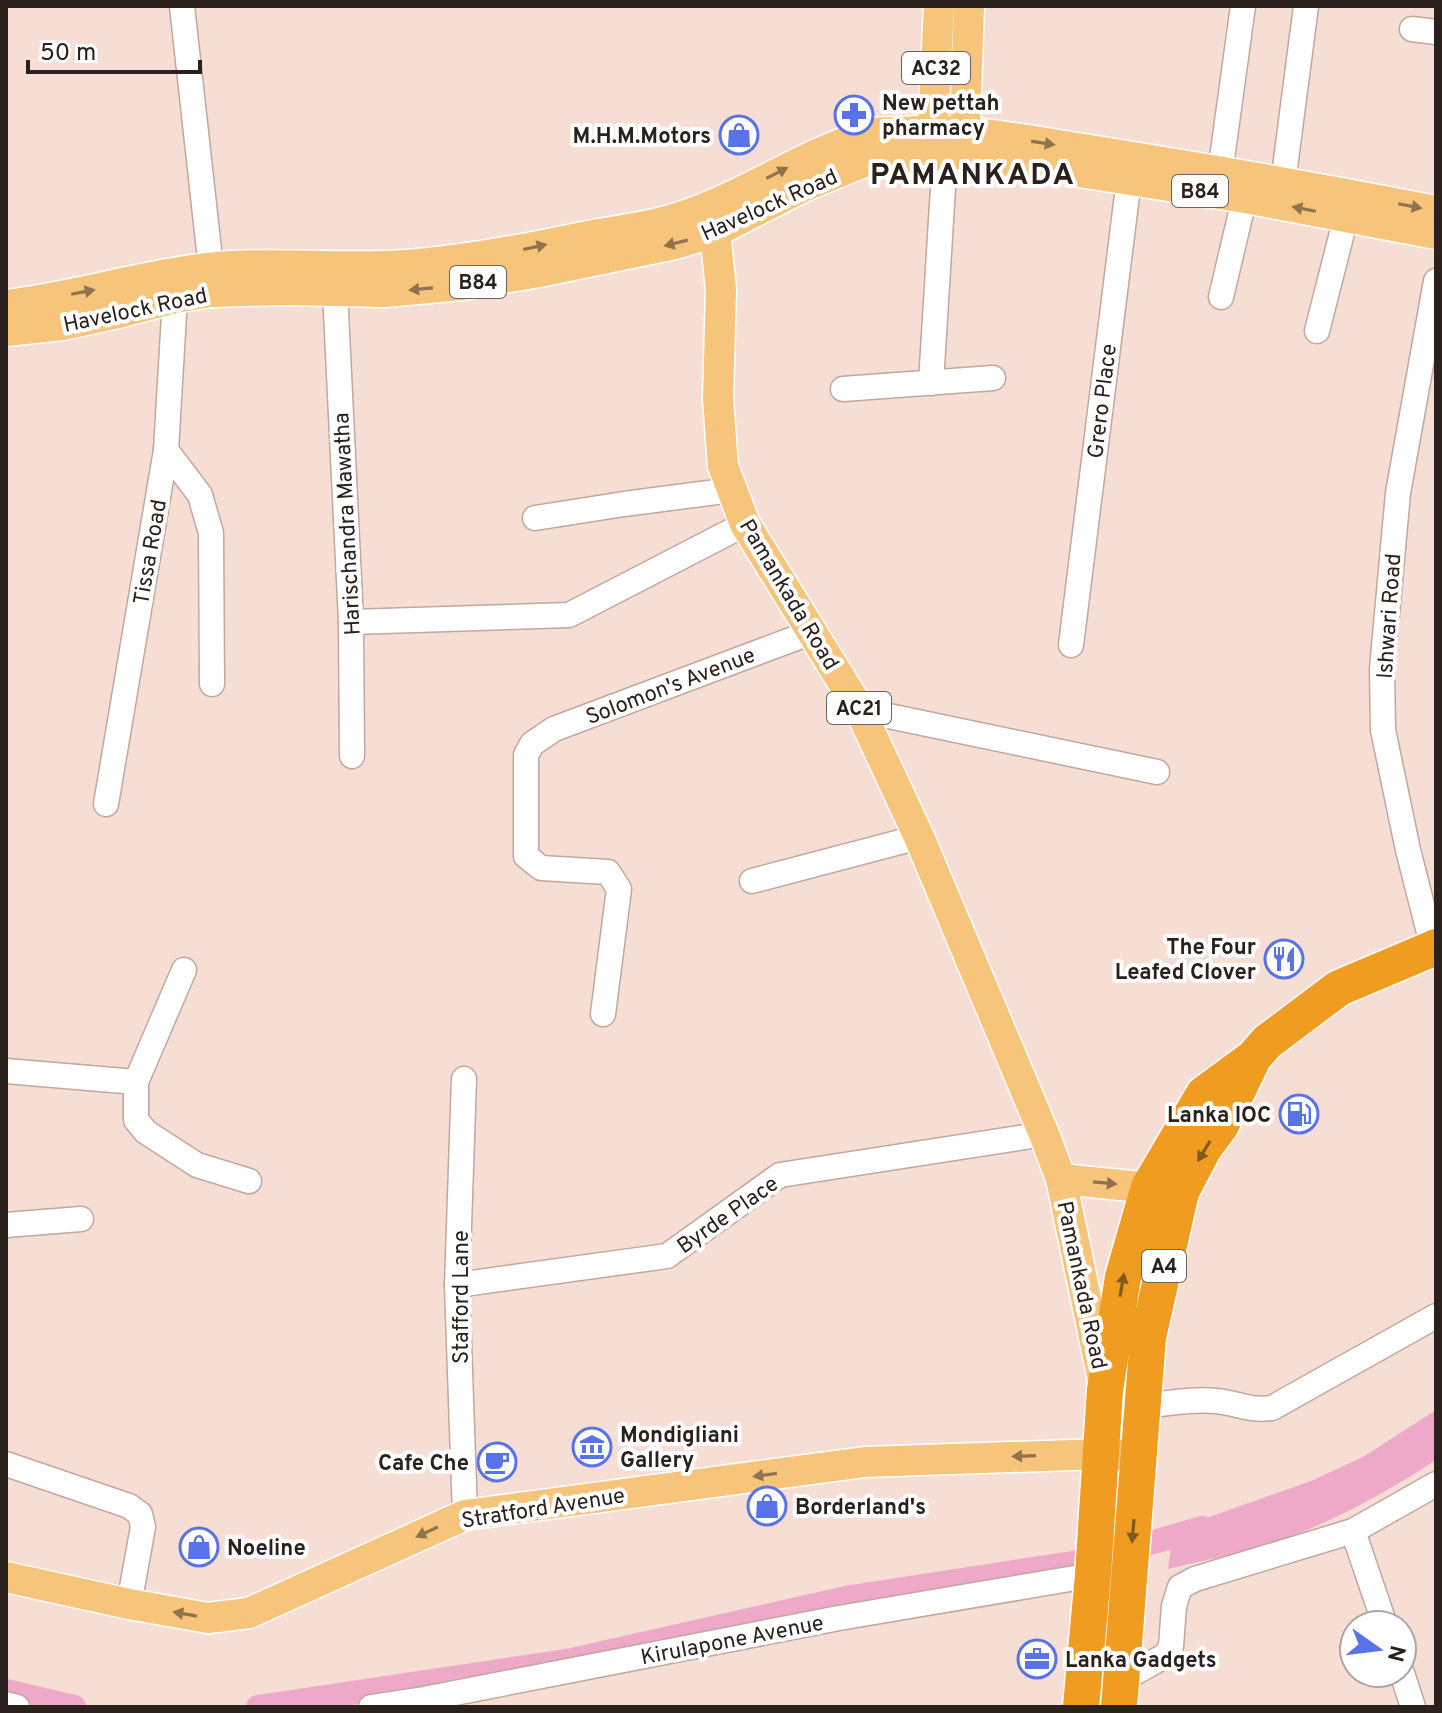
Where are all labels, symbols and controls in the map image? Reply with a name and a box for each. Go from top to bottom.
scale bar [28,24,200,74]
text: 50 m [40,39,96,69]
road number: AC32 [902,52,970,84]
place label: New pettah pharmacy [882,91,999,143]
pharmacy icon: New pettah pharmacy [833,94,875,136]
shop icon: M.H.M.Motors [718,114,760,156]
place label: M.H.M.Motors [573,124,711,151]
one-way arrow [1031,137,1056,150]
district label: PAMANKADA [870,158,1076,195]
street label: Havelock Road [698,164,842,248]
one-way arrow [766,166,789,180]
road number: B84 [1172,175,1228,207]
one-way arrow [1397,200,1422,212]
one-way arrow [1292,202,1317,214]
one-way arrow [664,237,689,250]
one-way arrow [523,240,548,253]
road number: B84 [450,266,506,298]
one-way arrow [408,282,433,295]
street label: Havelock Road [61,283,210,340]
one-way arrow [71,286,96,298]
street label: Grero Place [1083,342,1124,460]
street label: Harischandra Mawatha [329,412,368,636]
street label: Tissa Road [129,498,174,607]
street label: Pamankada Road [732,515,844,676]
street label: Ishwari Road [1373,552,1408,680]
street label: Solomon's Avenue [582,643,759,732]
road number: AC21 [827,692,891,724]
place label: The Four Leafed Clover [1115,935,1256,987]
restaurant icon: The Four Leafed Clover [1263,938,1305,980]
fuel station icon: Lanka IOC [1278,1093,1320,1135]
place label: Lanka IOC [1167,1103,1271,1130]
one-way arrow [1197,1140,1211,1162]
street label: Byrde Place [673,1171,784,1261]
one-way arrow [1093,1177,1118,1190]
street label: Pamankada Road [1050,1199,1112,1372]
street label: Stafford Lane [449,1230,476,1364]
road number: A4 [1142,1250,1186,1282]
one-way arrow [1117,1273,1129,1298]
place label: Mondigliani Gallery [620,1423,739,1475]
museum icon: Mondigliani Gallery [571,1426,613,1468]
cafe icon: Cafe Che [476,1441,518,1483]
one-way arrow [1011,1450,1036,1463]
place label: Cafe Che [378,1451,469,1478]
one-way arrow [752,1469,777,1482]
street label: Stratford Avenue [460,1483,627,1536]
shop icon: Borderland's [746,1485,788,1527]
place label: Borderland's [795,1495,926,1522]
one-way arrow [1126,1519,1139,1544]
shop icon: Noeline [178,1526,220,1568]
one-way arrow [415,1526,439,1539]
place label: Noeline [227,1536,306,1563]
one-way arrow [172,1607,197,1619]
north arrow [1338,1609,1418,1689]
street label: Kirulapone Avenue [639,1610,826,1672]
office icon: Lanka Gadgets [1016,1638,1058,1680]
text: N [1380,1642,1410,1664]
place label: Lanka Gadgets [1065,1648,1217,1675]

